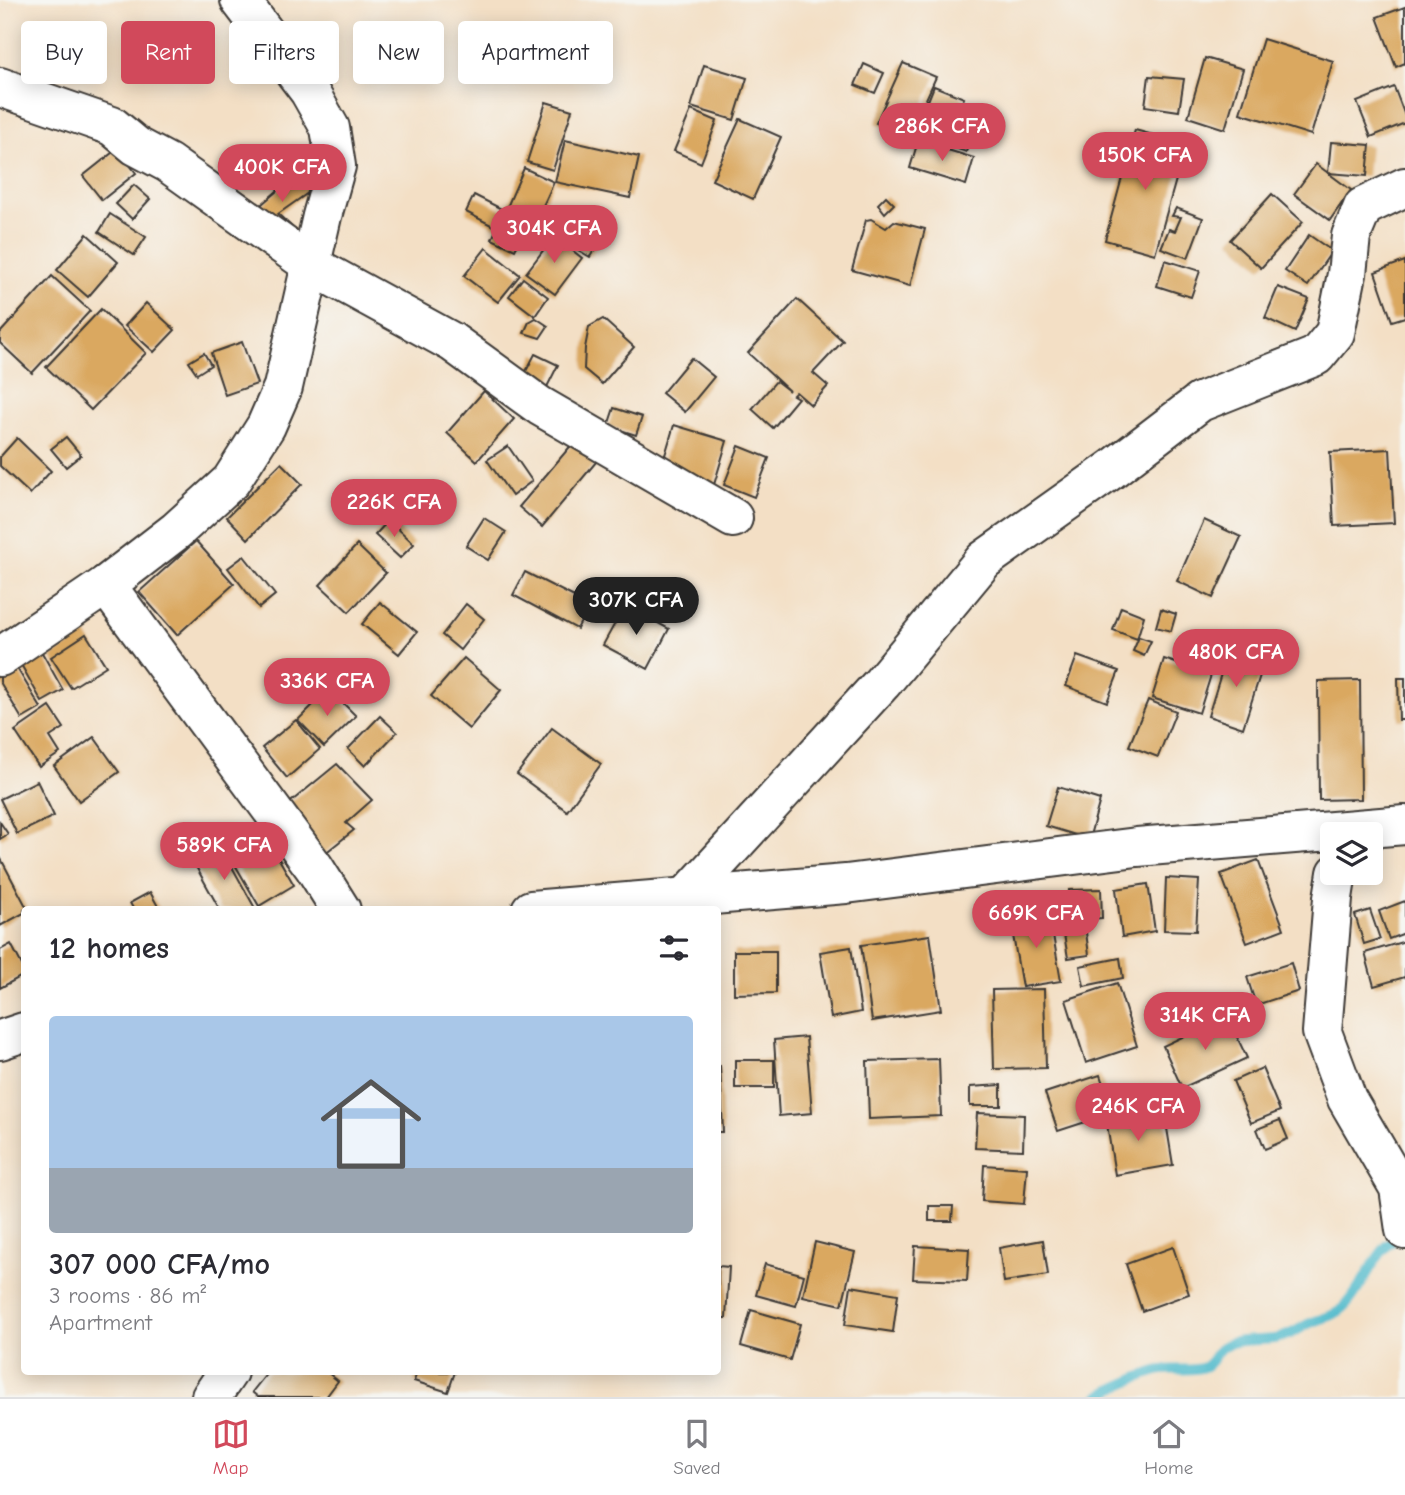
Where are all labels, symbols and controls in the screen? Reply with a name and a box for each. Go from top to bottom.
chip: Buy [21,21,107,84]
chip: Rent [121,21,215,84]
chip: Filters [229,21,339,84]
chip: New [353,21,444,84]
chip: Apartment [458,21,613,84]
pin: 286K CFA [870,104,1014,163]
text: 286K CFA [895,112,989,139]
pin: 150K CFA [1073,132,1217,192]
text: 150K CFA [1098,141,1192,168]
pin: 400K CFA [210,144,354,204]
text: 400K CFA [234,153,330,180]
pin: 304K CFA [482,205,626,265]
text: 304K CFA [507,214,601,241]
pin: 226K CFA [322,480,466,539]
text: 226K CFA [347,488,441,515]
pin: 307K CFA [564,578,708,637]
text: 307K CFA [589,586,683,613]
pin: 480K CFA [1164,630,1308,689]
text: 480K CFA [1188,638,1284,665]
pin: 336K CFA [255,658,399,718]
text: 336K CFA [280,667,374,694]
pin: 589K CFA [152,822,296,882]
map controls [1320,822,1383,885]
button: layers [1320,822,1383,885]
text: 589K CFA [176,831,272,858]
pin: 669K CFA [964,890,1108,950]
text: 669K CFA [988,899,1084,926]
icon: filters [655,929,693,967]
text: 12 homes [49,931,169,966]
pin: 314K CFA [1133,992,1277,1052]
text: 314K CFA [1160,1001,1250,1028]
icon: home [308,1061,434,1187]
pin: 246K CFA [1066,1084,1210,1143]
text: 246K CFA [1091,1092,1185,1119]
text: 307 000 CFA/mo [49,1247,270,1282]
text: 3 rooms · 86 m² [49,1282,206,1309]
text: Apartment [49,1309,152,1336]
tab: Map [212,1415,250,1479]
tab: Saved [673,1415,721,1479]
tab: Home [1144,1415,1193,1479]

